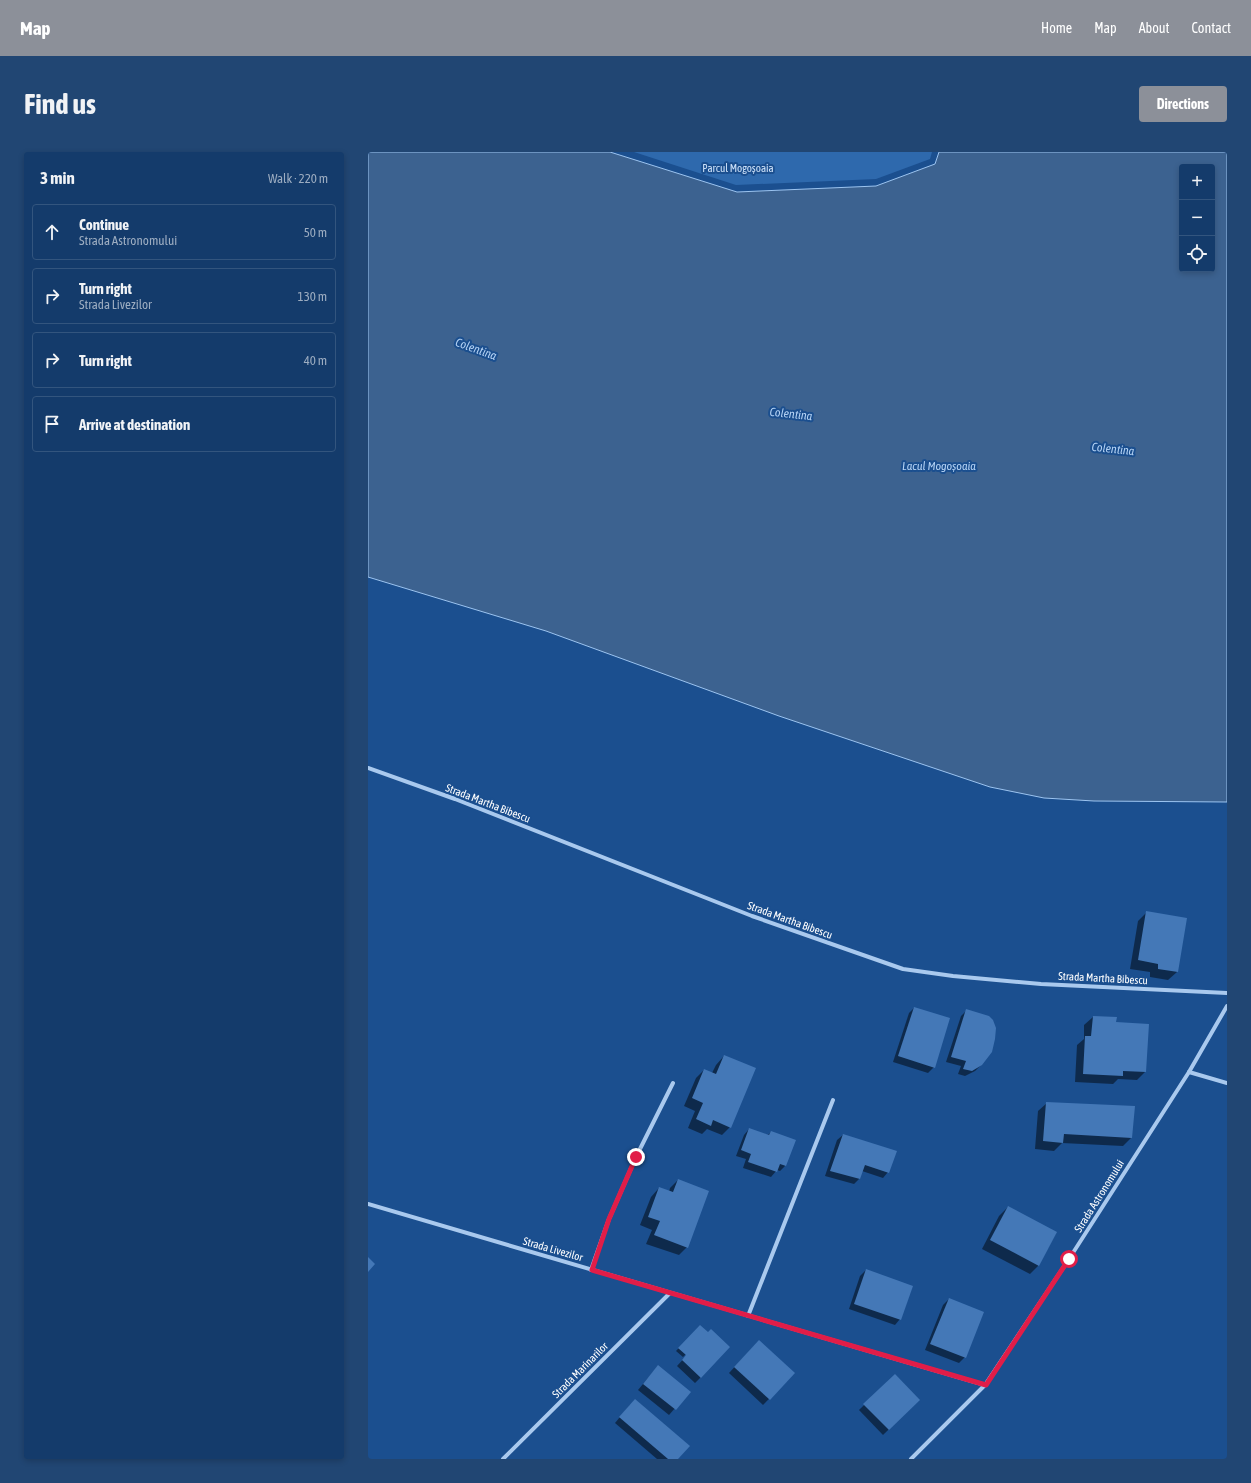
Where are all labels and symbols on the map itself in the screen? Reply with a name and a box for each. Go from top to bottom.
park label: Parcul Mogoșoaia [702,162,774,174]
water label: Colentina [453,335,499,363]
water label: Colentina [769,405,813,423]
water label: Colentina [1091,440,1135,458]
water label: Lacul Mogoșoaia [902,459,976,473]
street label: Strada Martha Bibescu [444,781,532,825]
street label: Strada Martha Bibescu [746,899,834,941]
street label: Strada Martha Bibescu [1058,970,1148,986]
route end [627,1148,645,1166]
street label: Strada Astronomului [1072,1158,1126,1234]
street label: Strada Livezilor [522,1235,585,1263]
route start [1060,1250,1078,1268]
street label: Strada Marinarilor [550,1339,611,1400]

